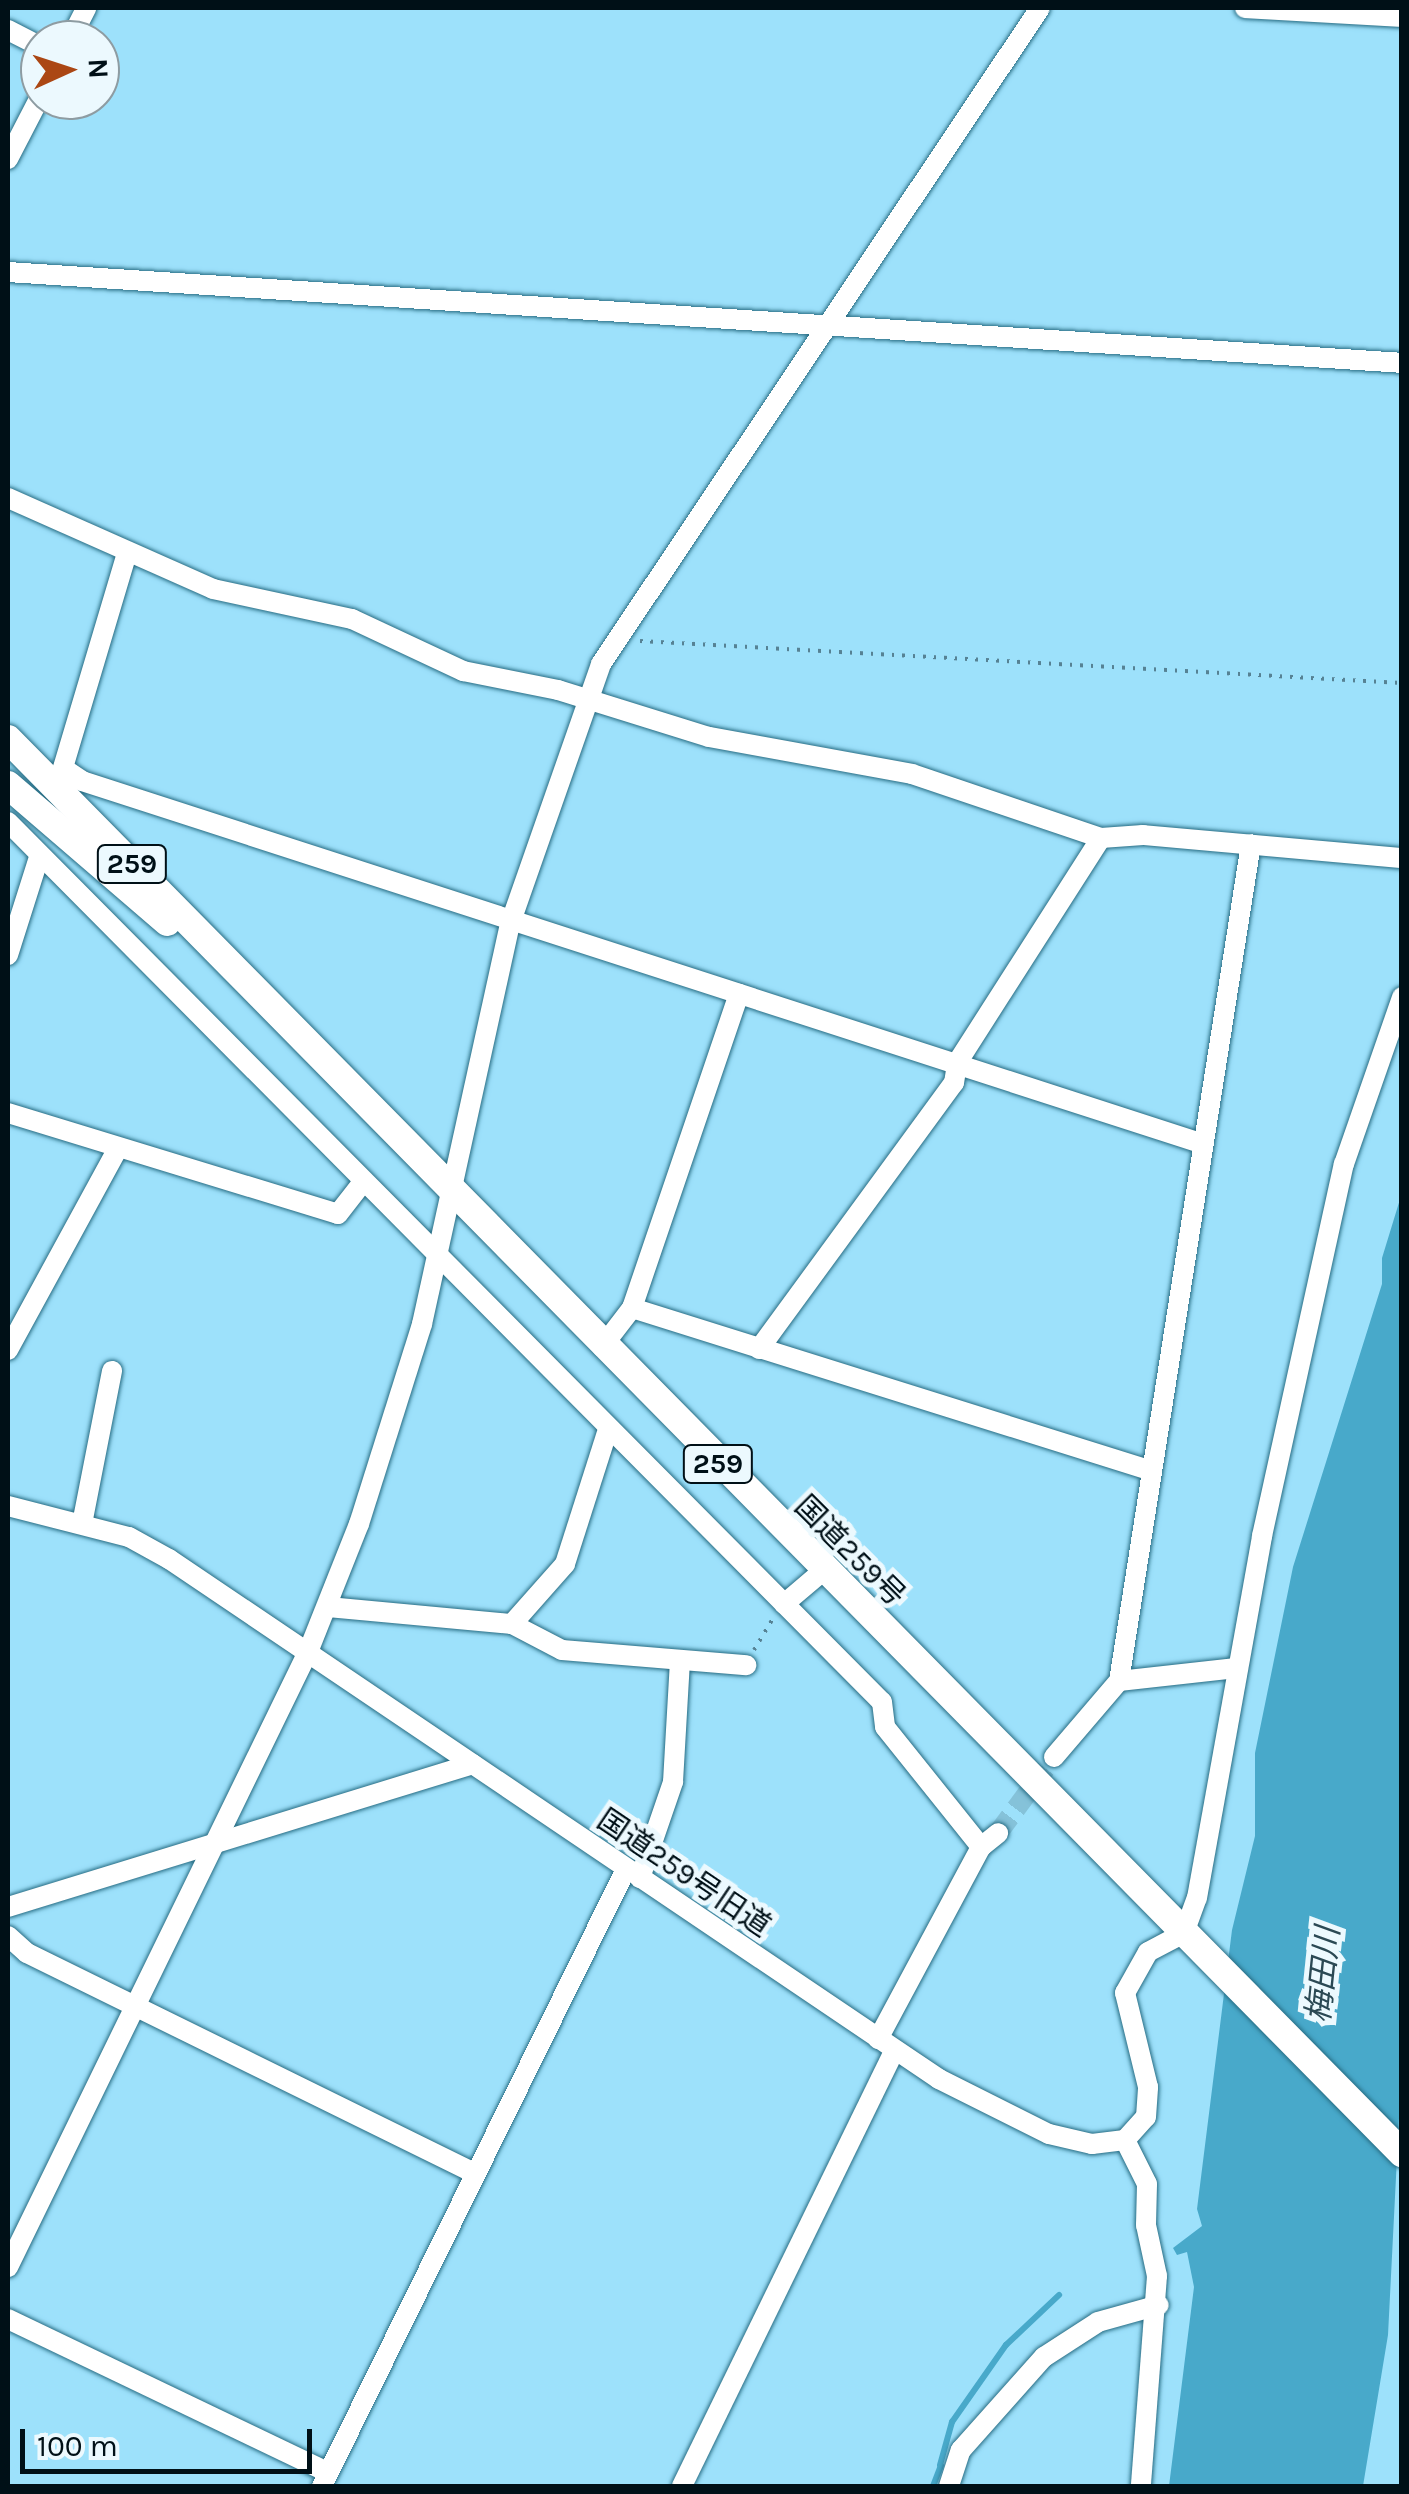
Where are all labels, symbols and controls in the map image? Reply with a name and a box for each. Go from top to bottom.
north arrow [20,20,120,120]
text: N [81,58,115,79]
road number: 259 [94,841,170,887]
road number: 259 [680,1441,756,1487]
street label: 国道259号 [787,1488,913,1614]
street label: 国道259号旧道 [590,1802,778,1944]
water label: 梅田川 [1300,1925,1348,2025]
scale bar [25,2409,318,2471]
text: 100 m [37,2428,118,2464]

